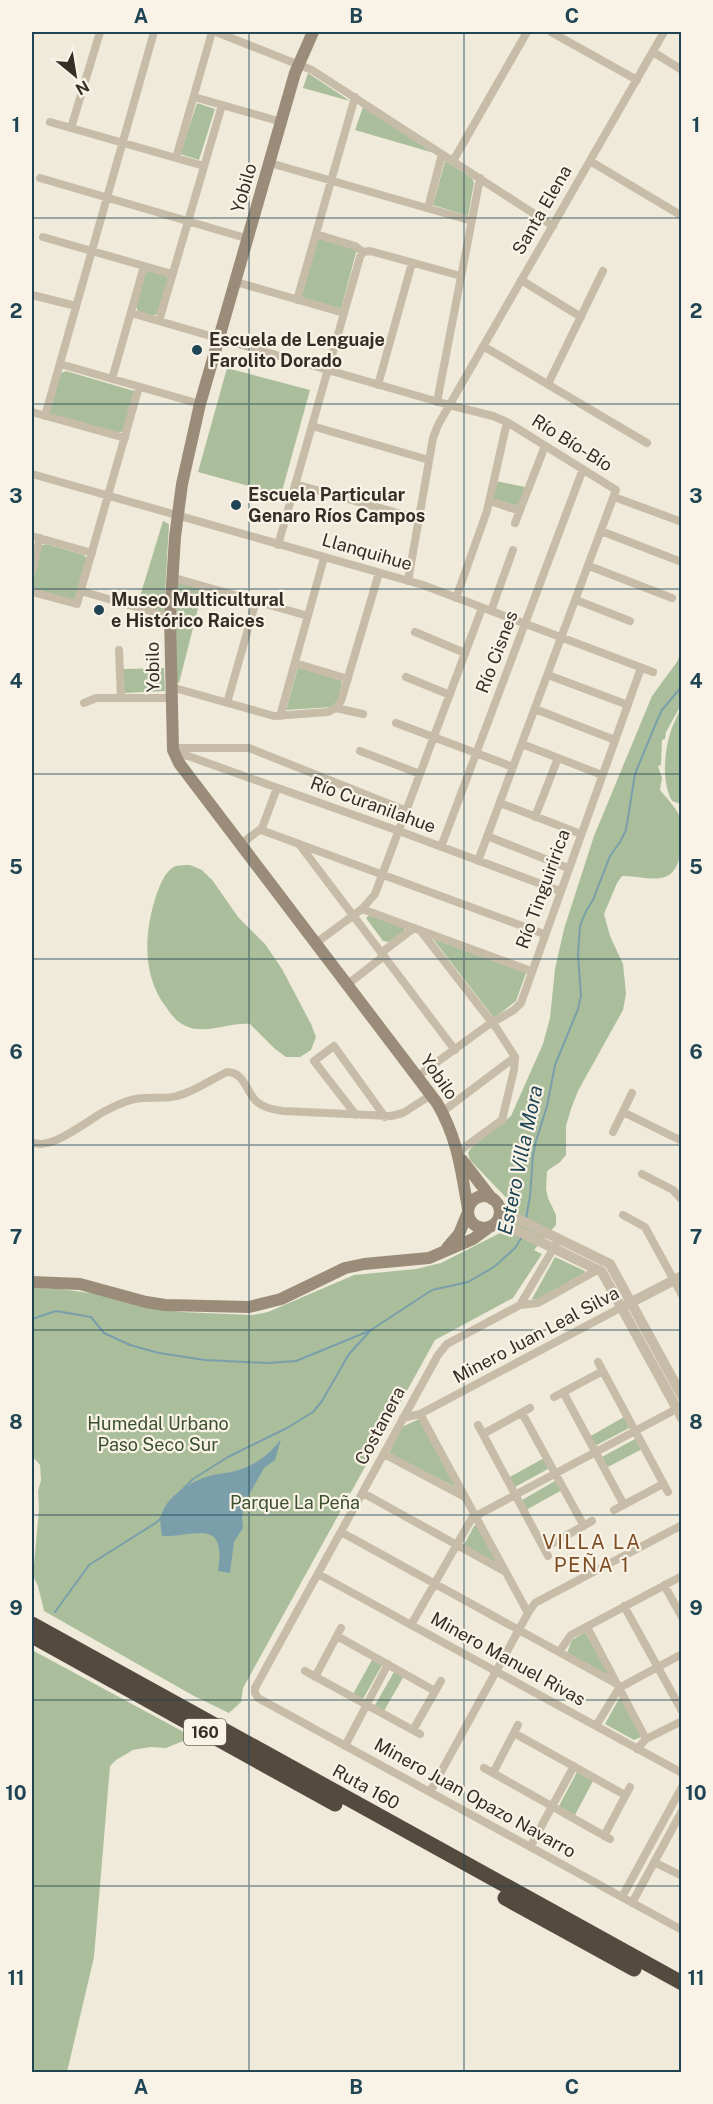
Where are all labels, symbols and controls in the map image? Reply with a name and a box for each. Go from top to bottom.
text: A [134,4,148,28]
text: B [349,4,363,28]
text: C [565,4,579,28]
north arrow [45,45,105,105]
text: N [72,76,92,99]
text: 1 [12,113,20,137]
text: 1 [692,113,700,137]
street label: Yobilo [226,161,261,215]
street label: Santa Elena [508,161,576,258]
text: 2 [10,299,22,323]
text: 2 [690,299,702,323]
place label: Escuela de Lenguaje Farolito Dorado [209,329,385,371]
marker: Escuela de Lenguaje Farolito Dorado [190,343,204,357]
street label: Río Bío-Bío [528,410,616,476]
text: 3 [9,484,23,508]
place label: Escuela Particular Genaro Ríos Campos [248,484,425,526]
text: 3 [689,484,703,508]
marker: Escuela Particular Genaro Ríos Campos [229,498,243,512]
street label: Llanquihue [320,529,415,574]
place label: Museo Multicultural e Histórico Raices [111,589,285,631]
marker: Museo Multicultural e Histórico Raices [92,603,106,617]
street label: Río Cisnes [471,608,522,696]
street label: Yobilo [142,642,163,692]
text: 4 [9,669,23,693]
text: 4 [689,669,703,693]
street label: Río Curanilahue [308,772,439,837]
street label: Río Tinguiririca [511,826,574,951]
text: 5 [9,855,23,879]
text: 5 [689,855,703,879]
text: 6 [9,1040,23,1064]
text: 6 [689,1040,703,1064]
street label: Yobilo [416,1050,462,1103]
water label: Estero Villa Mora [492,1083,548,1237]
text: 7 [10,1225,22,1249]
text: 7 [690,1225,702,1249]
street label: Minero Juan Leal Silva [449,1282,622,1387]
street label: Costanera [350,1383,409,1468]
text: 8 [9,1410,23,1434]
text: 8 [689,1410,703,1434]
park label: Humedal Urbano Paso Seco Sur [87,1413,229,1455]
park label: Parque La Peña [230,1492,360,1513]
district label: VILLA LA PEÑA 1 [542,1530,642,1577]
text: 9 [9,1596,23,1620]
text: 9 [689,1596,703,1620]
street label: Minero Manuel Rivas [427,1607,589,1710]
road number: 160 [184,1719,226,1745]
street label: Minero Juan Opazo Navarro [371,1733,580,1862]
street label: Ruta 160 [329,1760,403,1813]
text: 10 [5,1781,27,1805]
text: 10 [685,1781,707,1805]
text: 11 [7,1966,25,1990]
text: 11 [687,1966,705,1990]
text: A [134,2075,148,2099]
text: B [349,2075,363,2099]
text: C [565,2075,579,2099]

